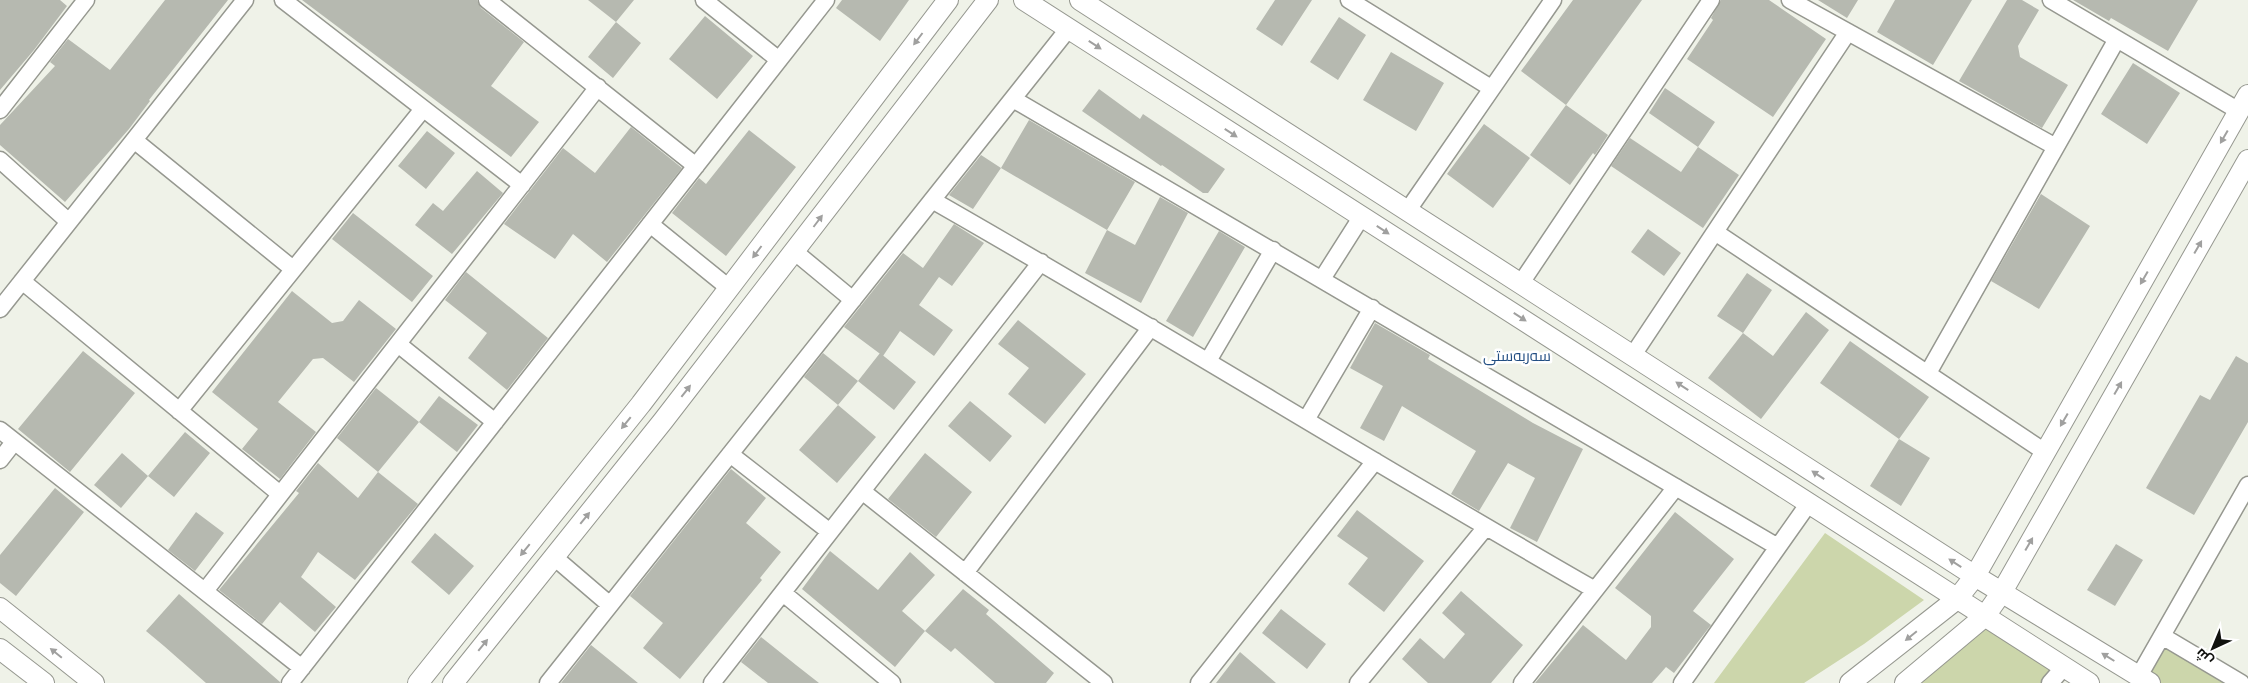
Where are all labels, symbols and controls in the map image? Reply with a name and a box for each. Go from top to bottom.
one-way arrow [913,32,923,46]
one-way arrow [1088,40,1101,50]
one-way arrow [1225,128,1238,137]
one-way arrow [2220,130,2228,145]
one-way arrow [813,215,824,228]
one-way arrow [1376,225,1390,234]
one-way arrow [2194,240,2203,253]
one-way arrow [751,245,762,258]
one-way arrow [2139,272,2148,285]
one-way arrow [1513,313,1526,322]
district label: سه‌ربه‌ستی [1483,347,1551,366]
one-way arrow [2114,381,2122,395]
one-way arrow [1675,382,1689,391]
one-way arrow [681,385,692,398]
one-way arrow [2059,413,2068,427]
one-way arrow [621,416,632,429]
one-way arrow [1812,470,1825,479]
one-way arrow [580,512,591,525]
one-way arrow [2024,538,2033,551]
one-way arrow [519,543,530,556]
one-way arrow [1948,558,1962,568]
north arrow [2188,623,2238,673]
one-way arrow [1905,631,1918,642]
one-way arrow [478,639,489,652]
text: ش [2192,645,2217,669]
one-way arrow [50,647,63,658]
one-way arrow [2102,653,2115,662]

